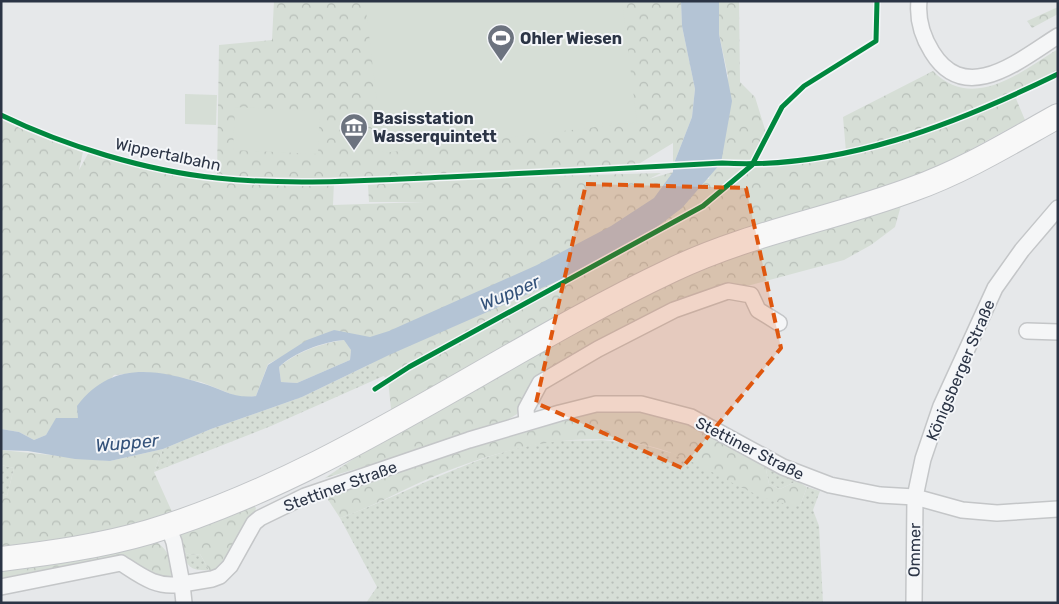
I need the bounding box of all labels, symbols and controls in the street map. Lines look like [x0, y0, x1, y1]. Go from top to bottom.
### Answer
sports icon: Ohler Wiesen [486, 23, 516, 62]
place label: Ohler Wiesen [520, 29, 622, 48]
place label: Basisstation Wasserquintett [373, 109, 497, 146]
museum icon: Basisstation Wasserquintett [339, 112, 369, 151]
street label: Wippertalbahn [113, 134, 222, 175]
water label: Wupper [477, 270, 544, 315]
street label: Königsberger Straße [922, 297, 999, 444]
street label: Stettiner Straße [692, 413, 807, 484]
water label: Wupper [95, 429, 161, 457]
street label: Stettiner Straße [281, 457, 399, 516]
street label: Ommer [905, 523, 924, 577]

